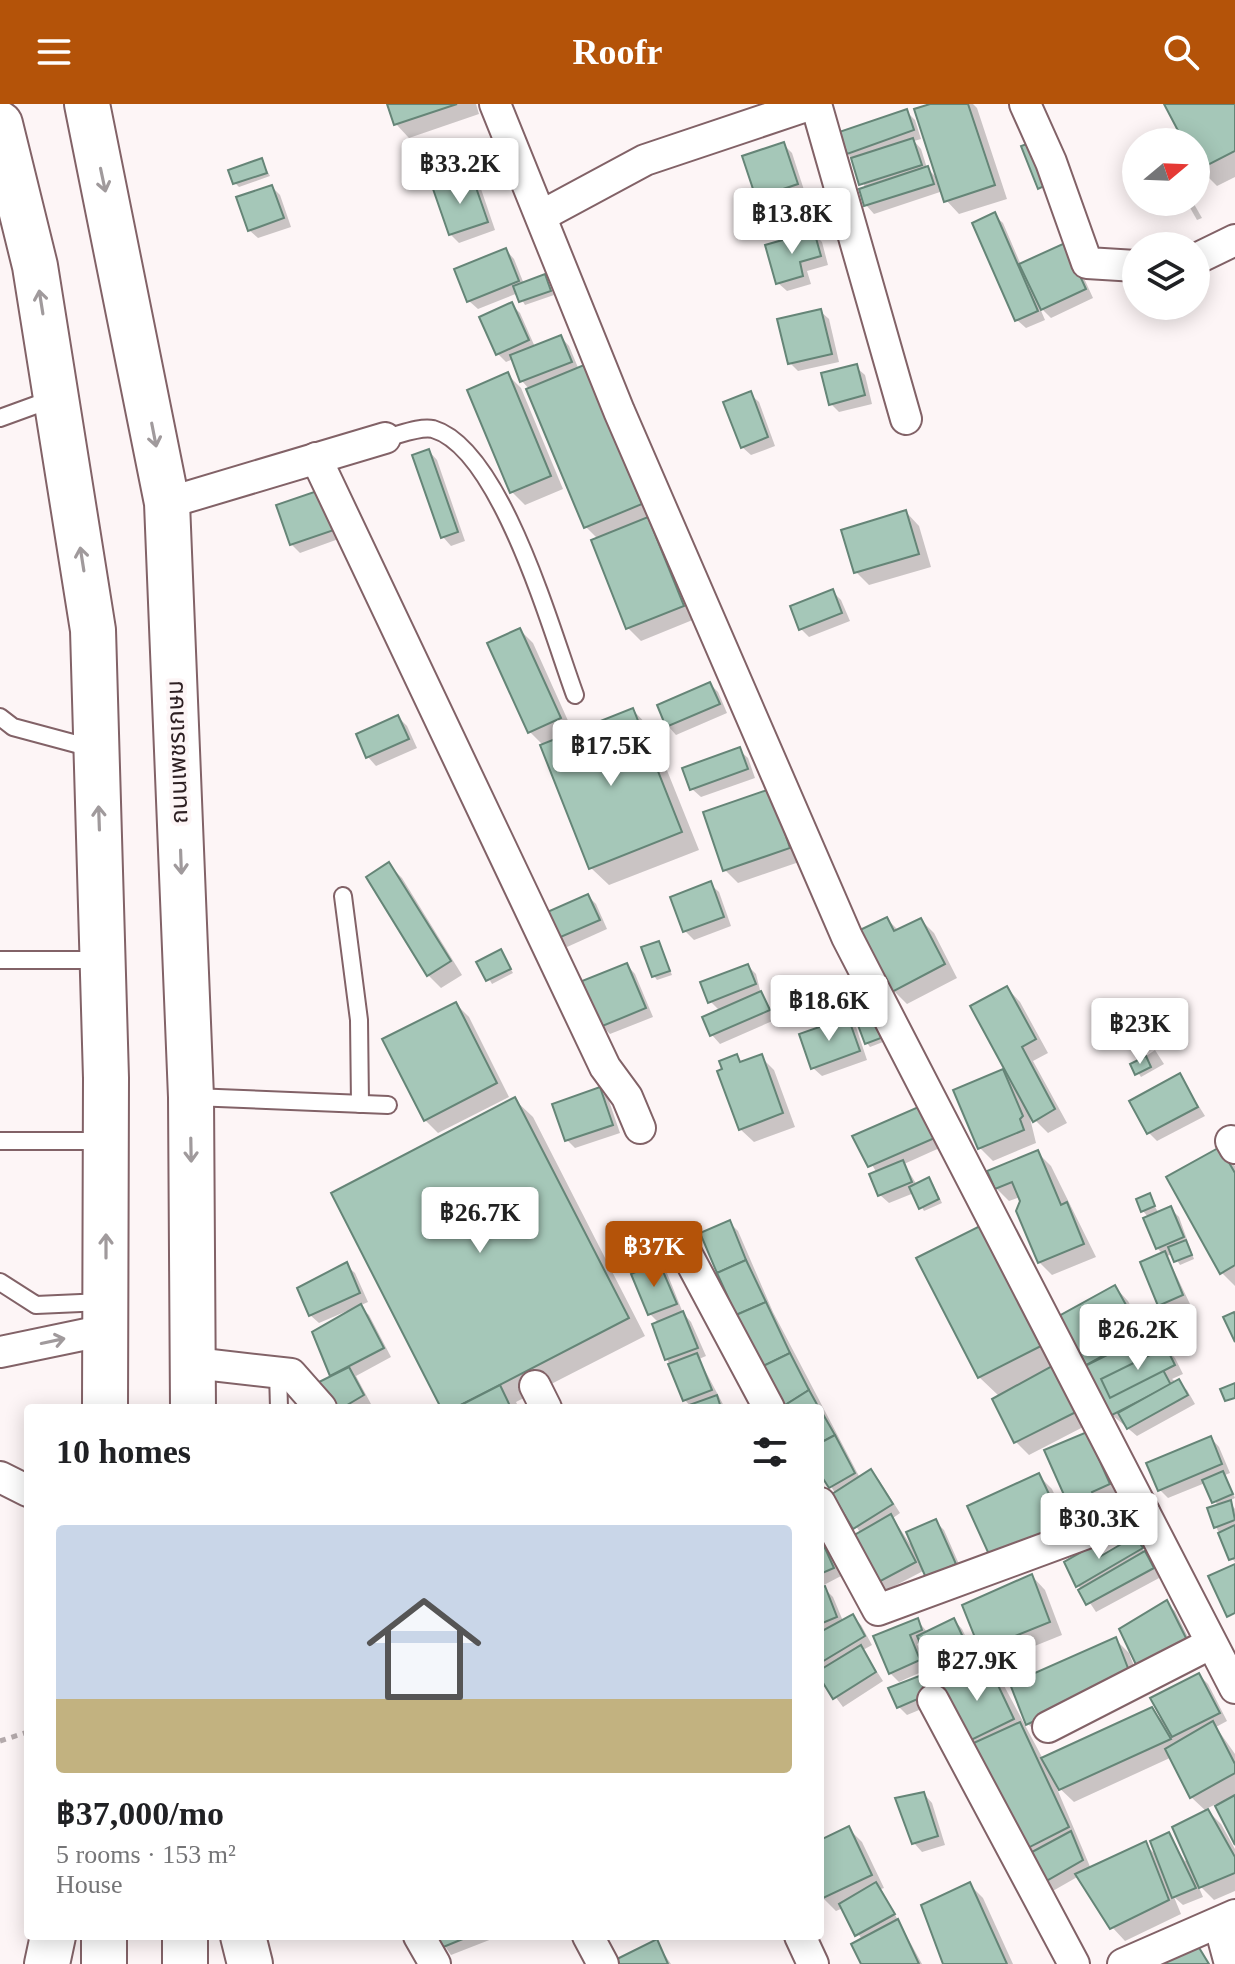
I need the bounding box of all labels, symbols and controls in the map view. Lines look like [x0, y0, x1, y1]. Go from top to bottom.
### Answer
icon: menu [32, 30, 76, 74]
icon: search [1159, 30, 1203, 74]
text: Roofr [573, 32, 662, 72]
north arrow [1122, 128, 1210, 216]
map controls [1122, 128, 1210, 320]
pin: ฿33.2K [395, 138, 525, 206]
text: ฿33.2K [420, 149, 500, 178]
one-way arrow [96, 167, 111, 193]
pin: ฿13.8K [727, 188, 857, 256]
text: ฿13.8K [752, 199, 832, 228]
button: layers [1122, 232, 1210, 320]
one-way arrow [33, 290, 48, 315]
one-way arrow [147, 422, 162, 448]
one-way arrow [73, 547, 88, 572]
street label: ถนนเพชรเกษม [162, 680, 192, 824]
pin: ฿17.5K [546, 720, 676, 788]
text: ฿17.5K [571, 731, 651, 760]
one-way arrow [91, 805, 106, 832]
one-way arrow [174, 848, 189, 875]
pin: ฿18.6K [764, 975, 894, 1043]
text: ฿18.6K [789, 986, 869, 1015]
pin: ฿23K [1093, 998, 1187, 1066]
text: ฿23K [1109, 1009, 1171, 1038]
one-way arrow [184, 1136, 199, 1163]
pin: ฿26.7K [415, 1187, 545, 1255]
text: ฿26.7K [440, 1198, 520, 1227]
pin: ฿37K [607, 1221, 701, 1289]
text: ฿37K [623, 1232, 685, 1261]
one-way arrow [98, 1233, 114, 1260]
pin: ฿26.2K [1073, 1304, 1203, 1372]
text: ฿26.2K [1098, 1315, 1178, 1344]
one-way arrow [39, 1333, 65, 1348]
icon: filters [748, 1430, 792, 1474]
text: 10 homes [56, 1433, 191, 1470]
pin: ฿30.3K [1034, 1493, 1164, 1561]
text: ฿30.3K [1059, 1504, 1139, 1533]
icon: home [352, 1577, 496, 1721]
pin: ฿27.9K [912, 1635, 1042, 1703]
text: ฿27.9K [937, 1646, 1017, 1675]
text: ฿37,000/mo [56, 1795, 224, 1832]
text: 5 rooms · 153 m² [56, 1840, 236, 1869]
text: House [56, 1870, 122, 1899]

